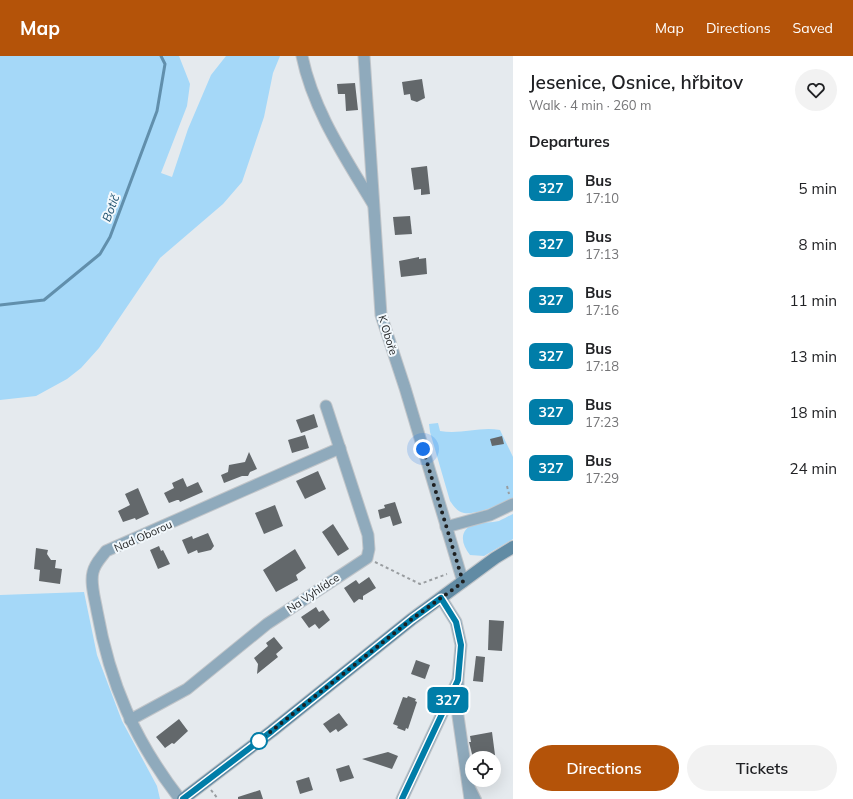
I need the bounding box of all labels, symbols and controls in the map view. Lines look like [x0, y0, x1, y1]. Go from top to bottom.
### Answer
text: Map [20, 16, 60, 40]
text: Map [655, 19, 684, 37]
text: Directions [706, 19, 771, 37]
text: Saved [793, 19, 833, 37]
button: heart [795, 69, 837, 111]
text: Jesenice, Osnice, hřbitov [529, 70, 743, 94]
text: Walk · 4 min · 260 m [529, 97, 651, 113]
text: Departures [529, 132, 610, 151]
text: Bus [585, 171, 612, 190]
text: 327 [538, 179, 564, 197]
text: 5 min [799, 179, 837, 198]
text: 17:10 [585, 190, 619, 206]
water label: Botič [99, 191, 123, 224]
text: Bus [585, 227, 612, 246]
text: 327 [538, 235, 564, 253]
text: 8 min [799, 235, 837, 254]
text: 17:13 [585, 246, 619, 262]
text: Bus [585, 283, 612, 302]
text: 327 [538, 291, 564, 309]
text: 11 min [790, 291, 837, 310]
text: 17:16 [585, 302, 619, 318]
street label: K Oboře [375, 313, 401, 357]
text: Bus [585, 339, 612, 358]
text: 327 [538, 347, 564, 365]
text: 13 min [790, 347, 837, 366]
text: 17:18 [585, 358, 619, 374]
text: Bus [585, 395, 612, 414]
text: 327 [538, 403, 564, 421]
text: 18 min [790, 403, 837, 422]
text: 17:23 [585, 414, 619, 430]
your location [413, 439, 433, 459]
text: Bus [585, 451, 612, 470]
text: 327 [538, 459, 564, 477]
text: 24 min [790, 459, 837, 478]
text: 17:29 [585, 470, 619, 486]
street label: Nad Oborou [112, 517, 174, 555]
street label: Na Vyhlídce [284, 570, 342, 616]
line badge: 327 [425, 687, 471, 713]
text: 327 [435, 691, 461, 709]
unlabelled marker [250, 732, 268, 750]
button: Directions [529, 745, 679, 791]
button: Tickets [687, 745, 837, 791]
map controls [465, 751, 501, 787]
button: locate [465, 751, 501, 787]

